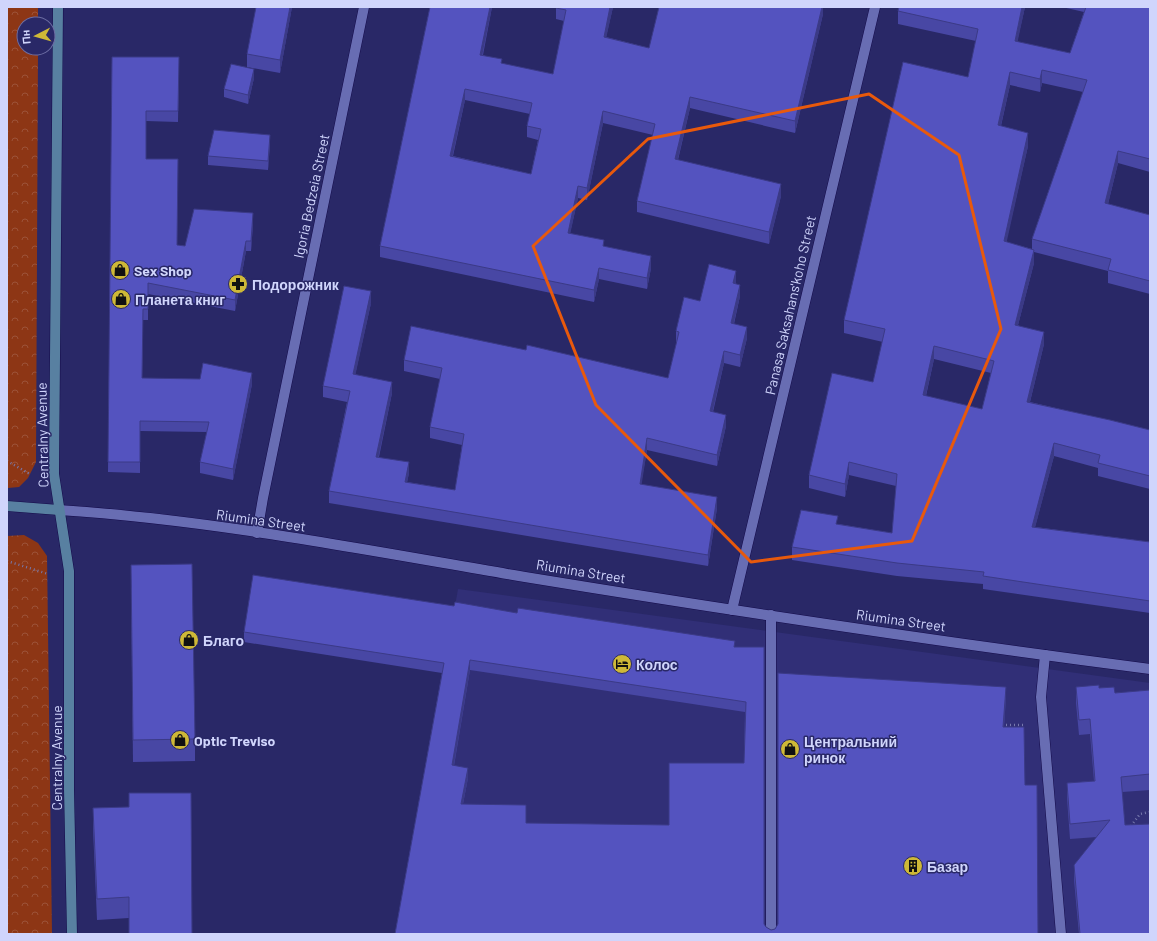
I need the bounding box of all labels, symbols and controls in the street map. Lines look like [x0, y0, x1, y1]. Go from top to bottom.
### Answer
north arrow [16, 16, 56, 56]
text: Пн [18, 29, 33, 45]
street label: Igoria Bedzeia Street [290, 132, 332, 260]
street label: Panasa Saksahans'koho Street [761, 214, 819, 396]
shop icon: Sex Shop [109, 259, 131, 281]
place label: Sex Shop [134, 262, 192, 279]
pharmacy icon: Подорожник [227, 273, 249, 295]
place label: Подорожник [252, 276, 340, 293]
shop icon: Планета книг [110, 288, 132, 310]
place label: Планета книг [135, 291, 225, 308]
street label: Centralny Avenue [33, 382, 51, 488]
street label: Riumina Street [215, 505, 307, 535]
street label: Riumina Street [535, 556, 627, 586]
street label: Riumina Street [855, 605, 947, 635]
shop icon: Благо [178, 629, 200, 651]
place label: Благо [203, 632, 244, 649]
hotel icon: Колос [611, 653, 633, 675]
place label: Колос [636, 656, 678, 673]
street label: Centralny Avenue [48, 705, 65, 811]
shop icon: Optic Treviso [169, 729, 191, 751]
place label: Optic Treviso [194, 732, 276, 749]
place label: Центральний ринок [804, 733, 897, 766]
shop icon: Центральний ринок [779, 738, 801, 760]
building icon: Базар [902, 855, 924, 877]
place label: Базар [927, 858, 968, 875]

